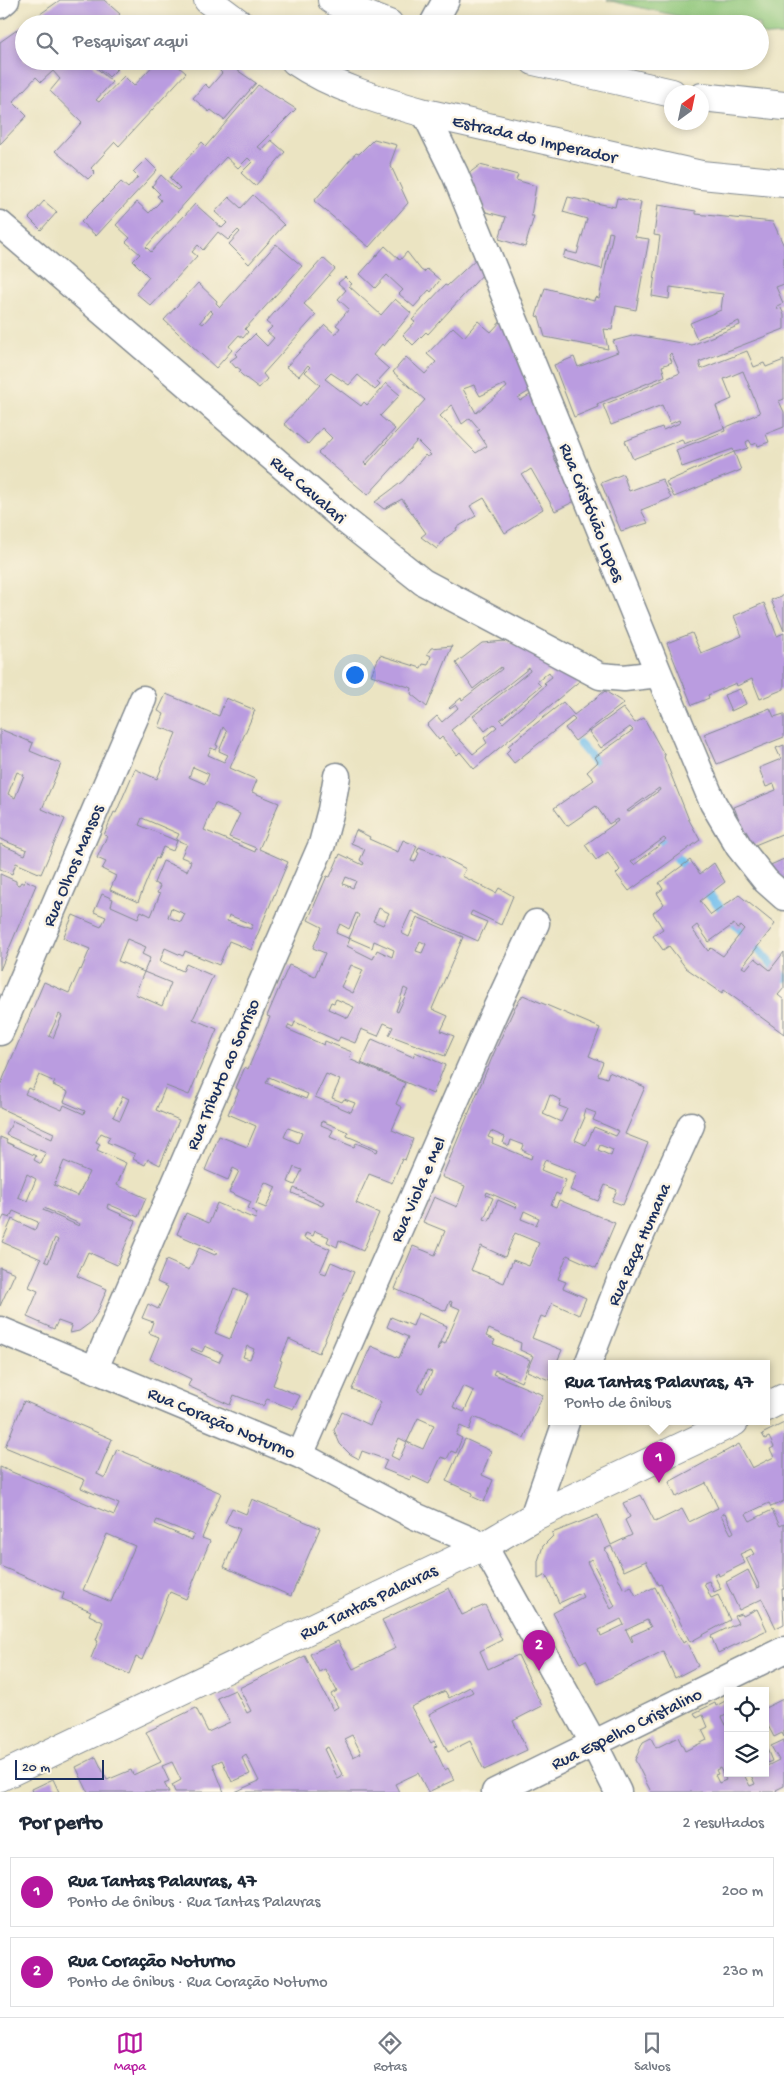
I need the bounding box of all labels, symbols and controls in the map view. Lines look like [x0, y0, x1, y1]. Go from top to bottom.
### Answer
search box [15, 15, 769, 70]
icon: search [33, 29, 61, 57]
text: Pesquisar aqui [73, 31, 188, 54]
north arrow [664, 85, 709, 130]
street label: Estrada do Imperador [450, 111, 620, 170]
street label: Rua Cristóvão Lopes [553, 441, 629, 587]
street label: Rua Cavalari [265, 452, 350, 530]
your location [342, 662, 368, 688]
street label: Rua Olhos Mansos [39, 801, 110, 930]
street label: Rua Tributo ao Sorriso [183, 996, 266, 1154]
street label: Rua Viola e Mel [387, 1134, 452, 1246]
street label: Rua Raça Humana [604, 1180, 677, 1310]
popup [548, 1360, 770, 1425]
text: Rua Tantas Palavras, 47 [565, 1372, 753, 1395]
street label: Rua Coração Noturno [144, 1384, 298, 1465]
text: Ponto de ônibus [565, 1395, 671, 1414]
pin: 1 [643, 1442, 675, 1483]
street label: Rua Tantas Palavras [297, 1560, 443, 1646]
pin: 2 [523, 1630, 555, 1671]
street label: Rua Espelho Cristalino [548, 1685, 706, 1776]
map controls [724, 1687, 769, 1777]
button: locate [724, 1687, 769, 1732]
button: layers [724, 1732, 769, 1777]
scale bar [15, 1757, 104, 1780]
text: 20 m [22, 1760, 50, 1777]
text: Por perto [20, 1812, 103, 1837]
text: 2 resultados [683, 1815, 764, 1834]
text: Rua Tantas Palavras, 47 [68, 1871, 256, 1894]
text: 1 [34, 1883, 40, 1902]
text: 200 m [722, 1883, 763, 1902]
text: Ponto de ônibus · Rua Tantas Palavras [68, 1894, 321, 1913]
text: Rua Coração Noturno [68, 1951, 235, 1974]
text: 2 [33, 1963, 41, 1982]
text: 230 m [723, 1963, 763, 1982]
text: Ponto de ônibus · Rua Coração Noturno [68, 1974, 327, 1993]
tab: Mapa [114, 2029, 146, 2076]
tab: Rotas [373, 2029, 407, 2076]
tab: Salvos [634, 2029, 670, 2076]

